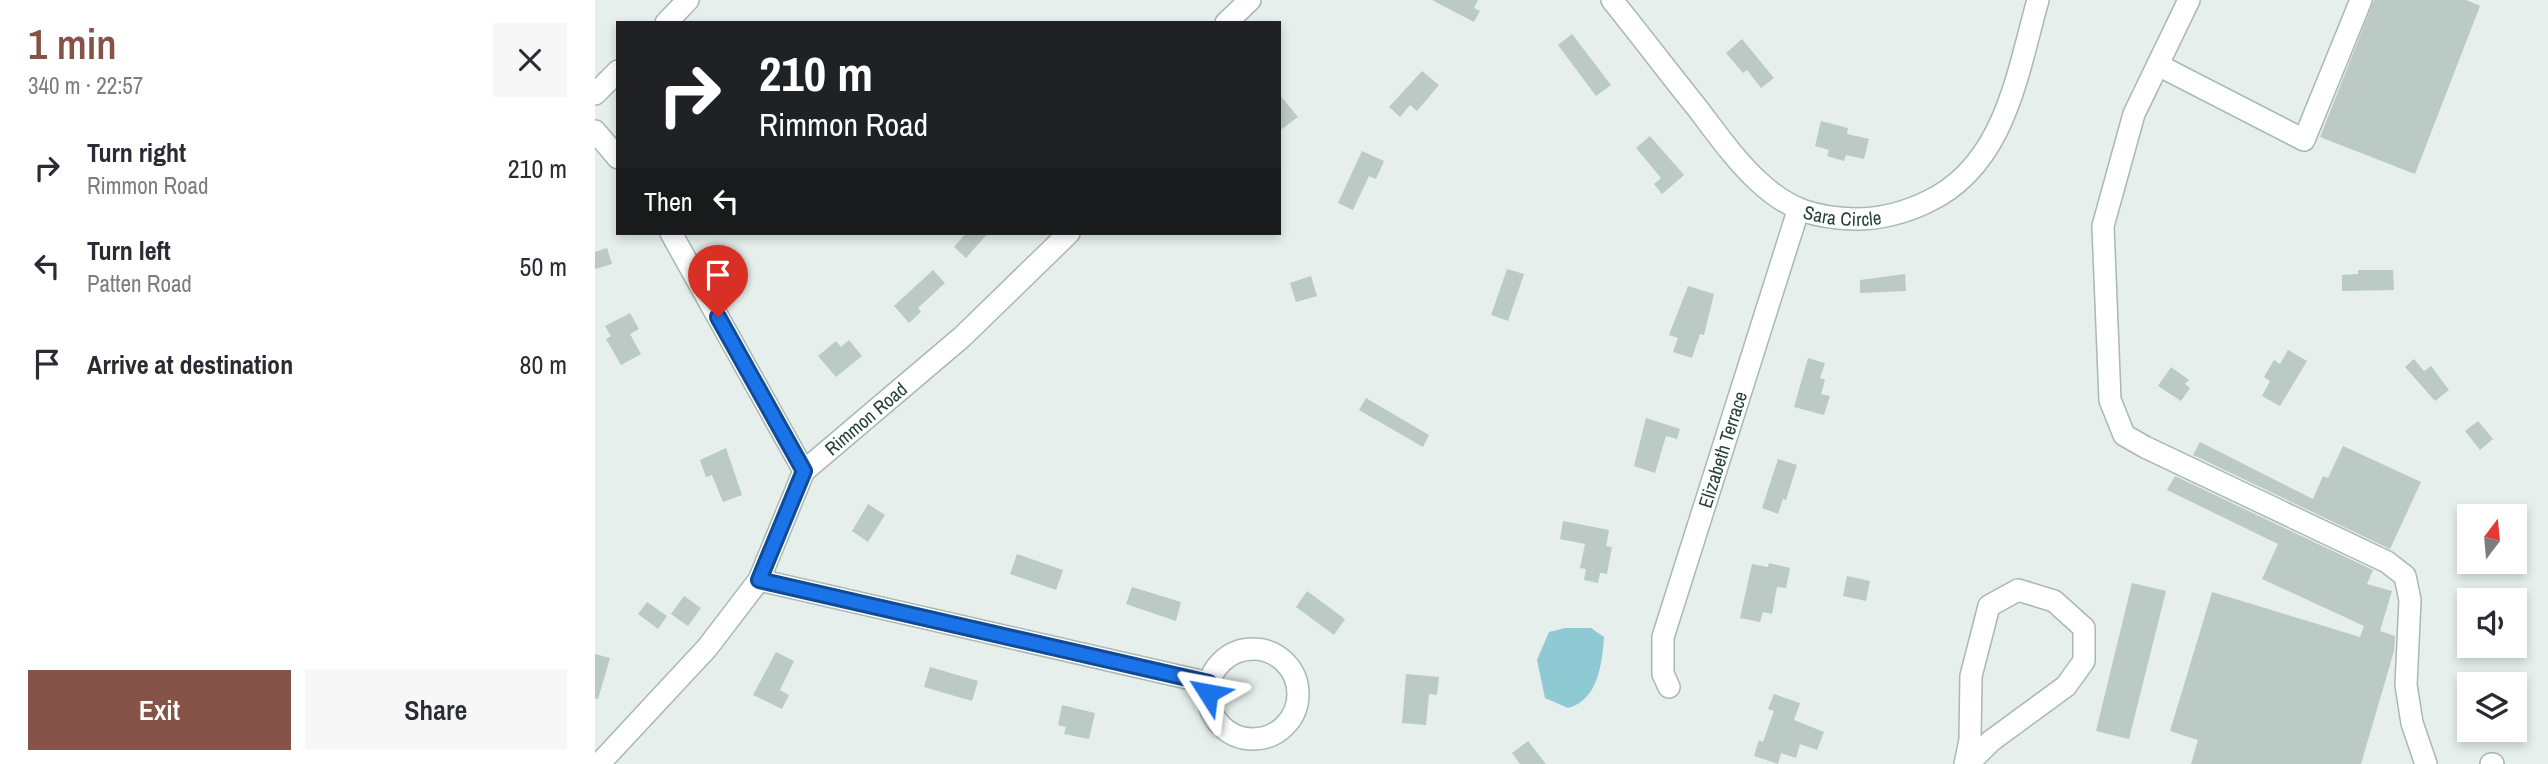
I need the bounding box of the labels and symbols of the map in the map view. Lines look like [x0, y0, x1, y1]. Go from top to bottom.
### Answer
street label: Sara Circle [1800, 199, 1883, 232]
pin [688, 245, 748, 317]
street label: Rimmon Road [819, 376, 912, 461]
street label: Elizabeth Terrace [1692, 388, 1753, 511]
north arrow [2457, 504, 2527, 574]
position arrow [1171, 656, 1245, 730]

